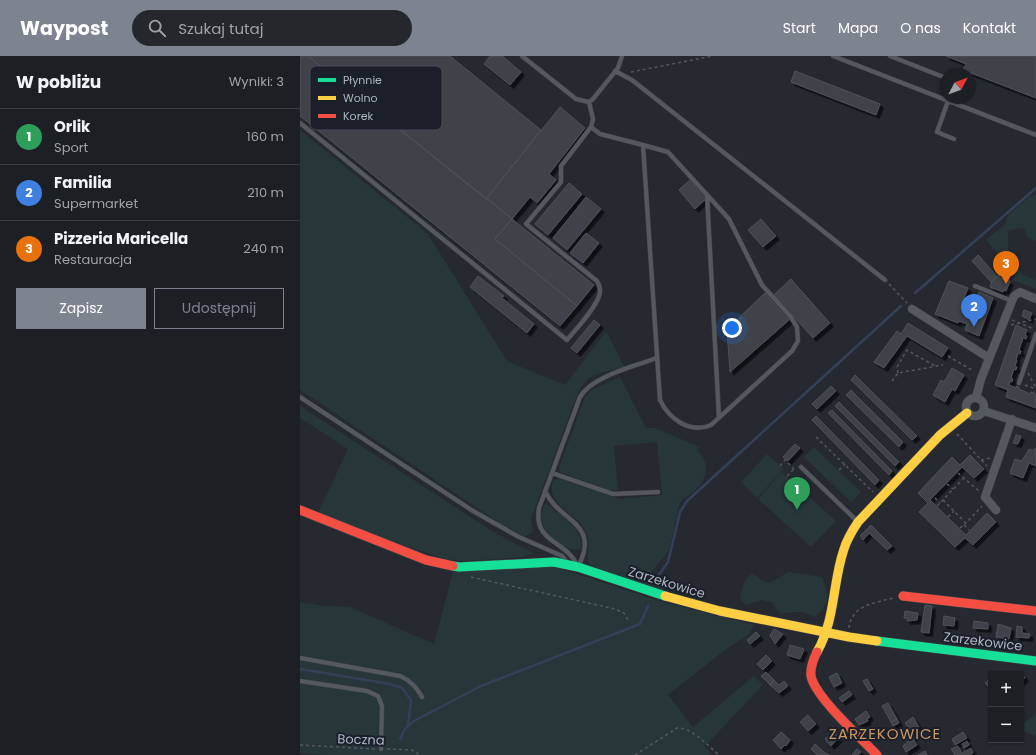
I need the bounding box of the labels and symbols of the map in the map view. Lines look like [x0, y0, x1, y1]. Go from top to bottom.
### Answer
legend [310, 66, 442, 130]
north arrow [940, 68, 976, 104]
text: Płynnie [343, 72, 382, 88]
text: Wolno [343, 90, 378, 106]
text: Korek [343, 108, 374, 124]
pin: 3 [993, 251, 1019, 284]
pin: 2 [961, 294, 987, 327]
your location [722, 318, 742, 338]
pin: 1 [784, 477, 810, 510]
street label: Zarzekowice [626, 562, 708, 603]
street label: Zarzekowice [942, 627, 1024, 656]
district label: ZARZEKOWICE [829, 723, 941, 744]
street label: Boczna [337, 729, 385, 750]

